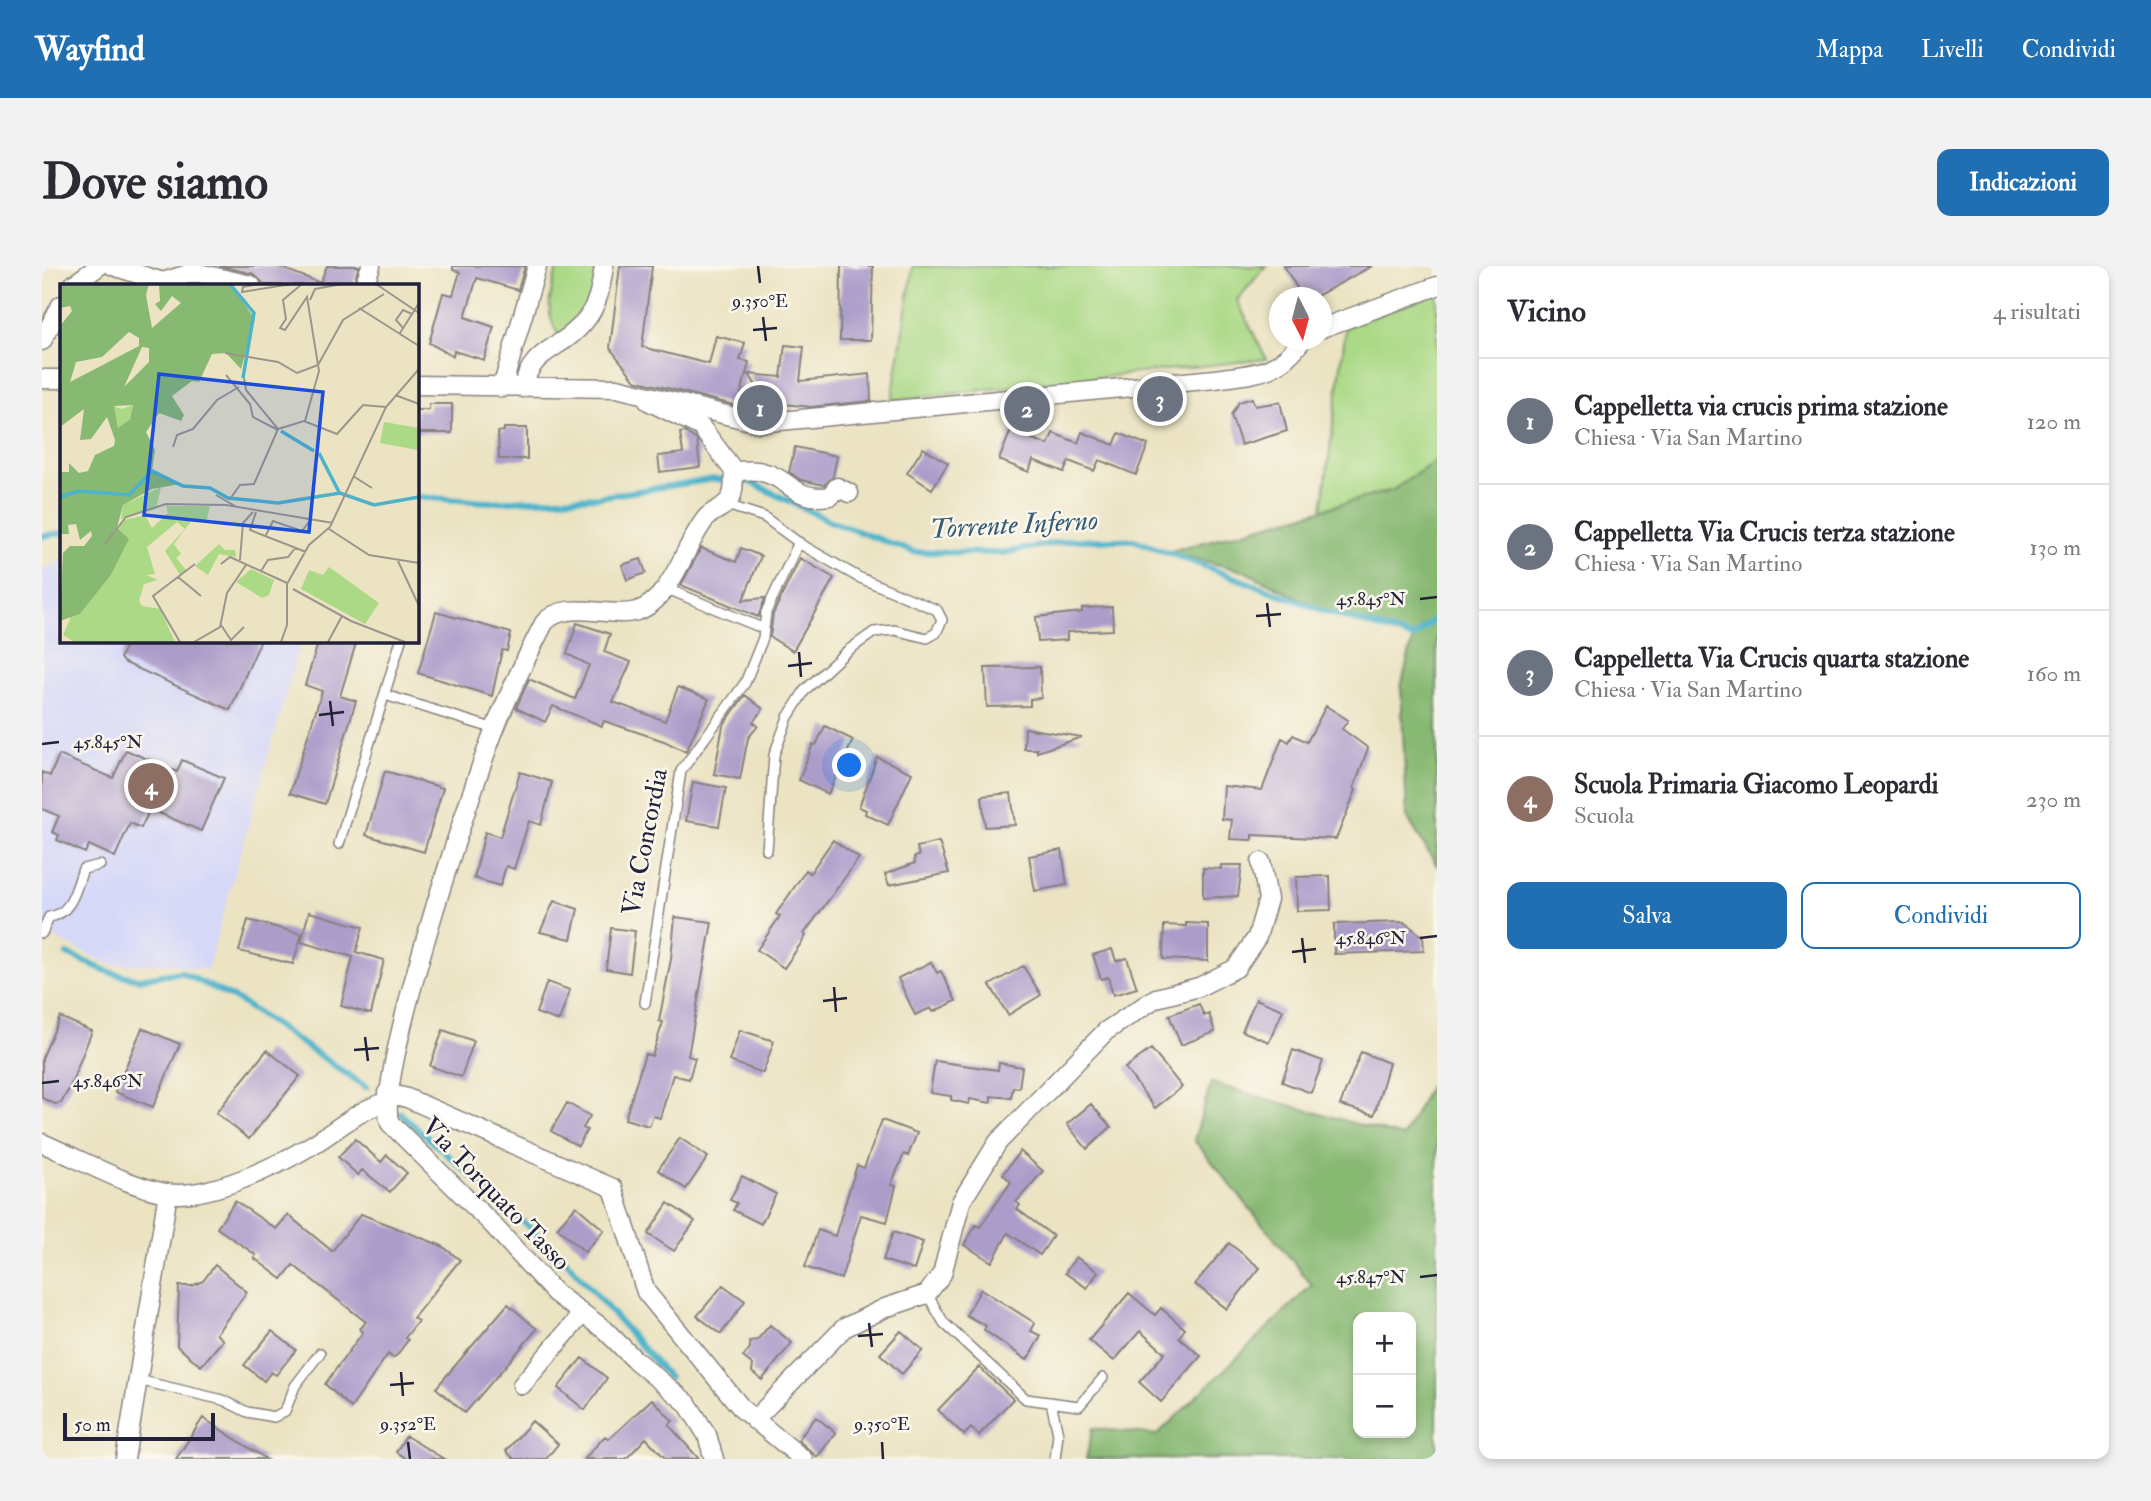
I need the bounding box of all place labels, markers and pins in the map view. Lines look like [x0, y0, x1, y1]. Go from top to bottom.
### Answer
pin: 3 [1137, 373, 1183, 425]
pin: 1 [737, 382, 783, 434]
pin: 2 [1004, 383, 1050, 435]
pin: 4 [128, 760, 174, 812]

